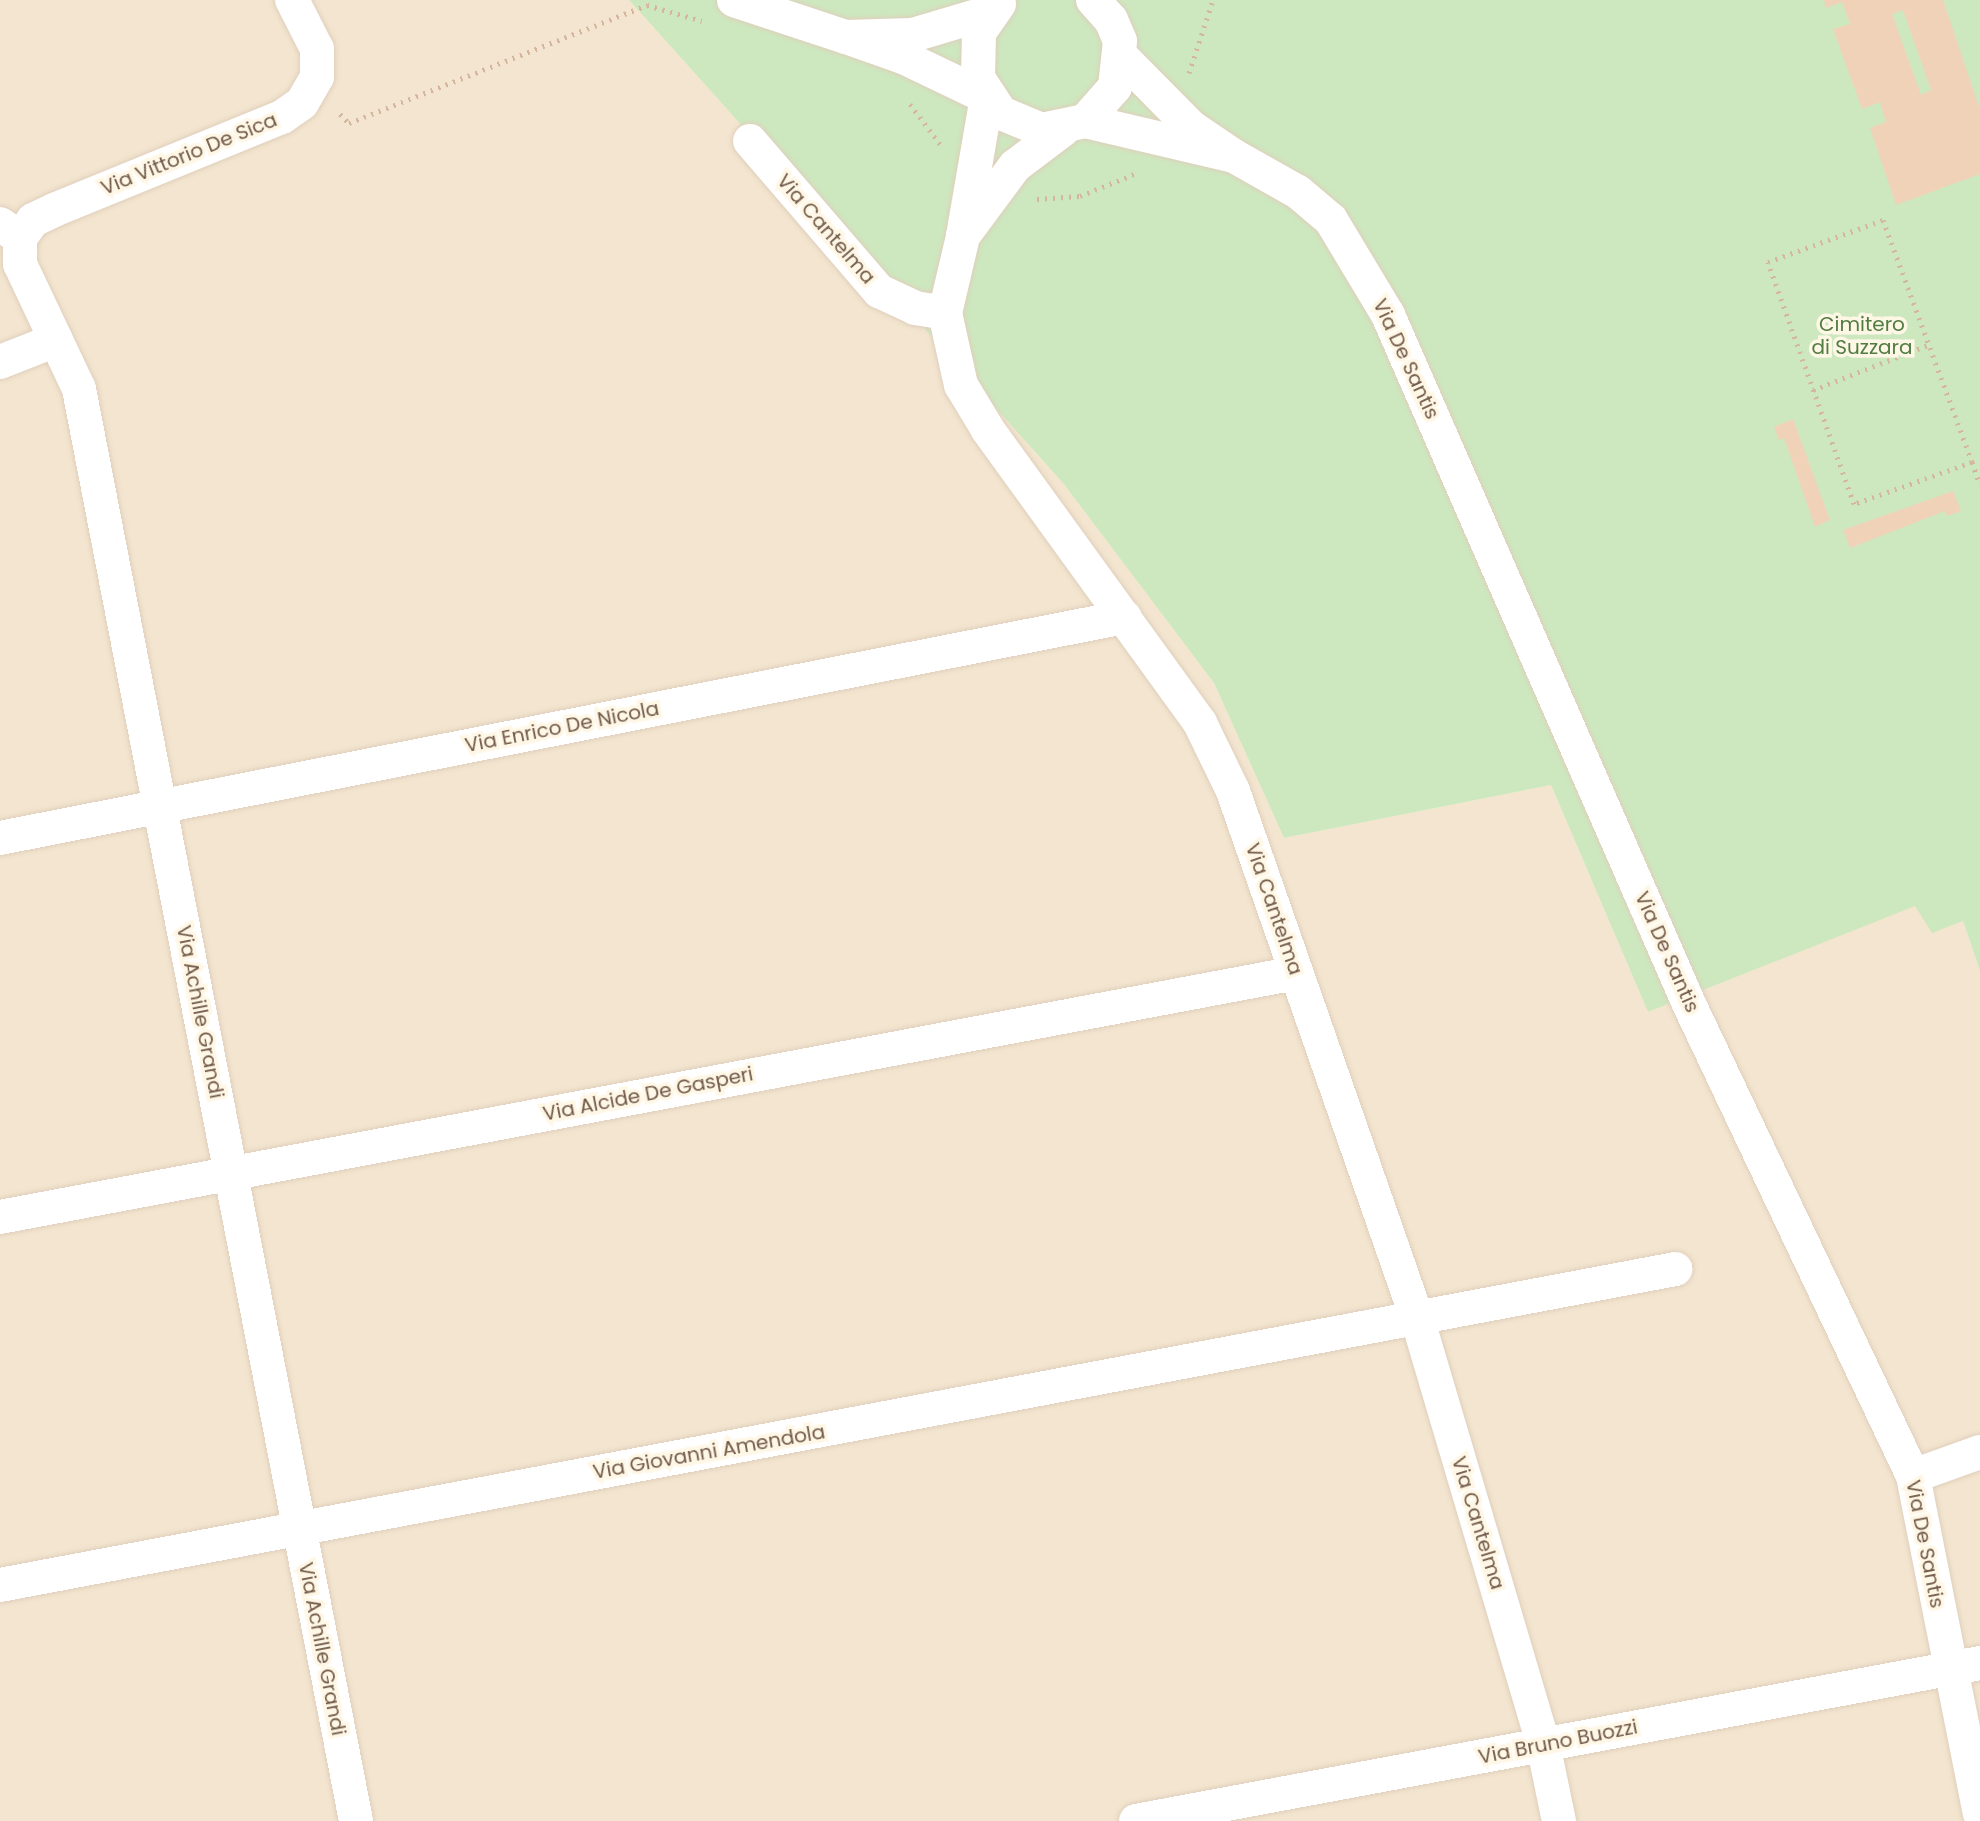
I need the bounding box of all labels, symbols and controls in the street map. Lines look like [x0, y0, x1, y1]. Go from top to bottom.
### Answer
street label: Via Vittorio De Sica [97, 108, 281, 200]
street label: Via Cantelma [772, 169, 880, 289]
street label: Via De Santis [1368, 295, 1444, 423]
park label: Cimitero di Suzzara [1811, 312, 1913, 359]
street label: Via Enrico De Nicola [463, 696, 661, 758]
street label: Via Cantelma [1240, 840, 1308, 978]
street label: Via De Santis [1630, 888, 1704, 1016]
street label: Via Achille Grandi [171, 923, 229, 1101]
street label: Via Alcide De Gasperi [541, 1062, 755, 1126]
street label: Via Giovanni Amendola [591, 1420, 827, 1484]
street label: Via Cantelma [1446, 1454, 1510, 1592]
street label: Via De Santis [1901, 1478, 1949, 1610]
street label: Via Achille Grandi [293, 1560, 351, 1738]
street label: Via Bruno Buozzi [1476, 1715, 1640, 1769]

